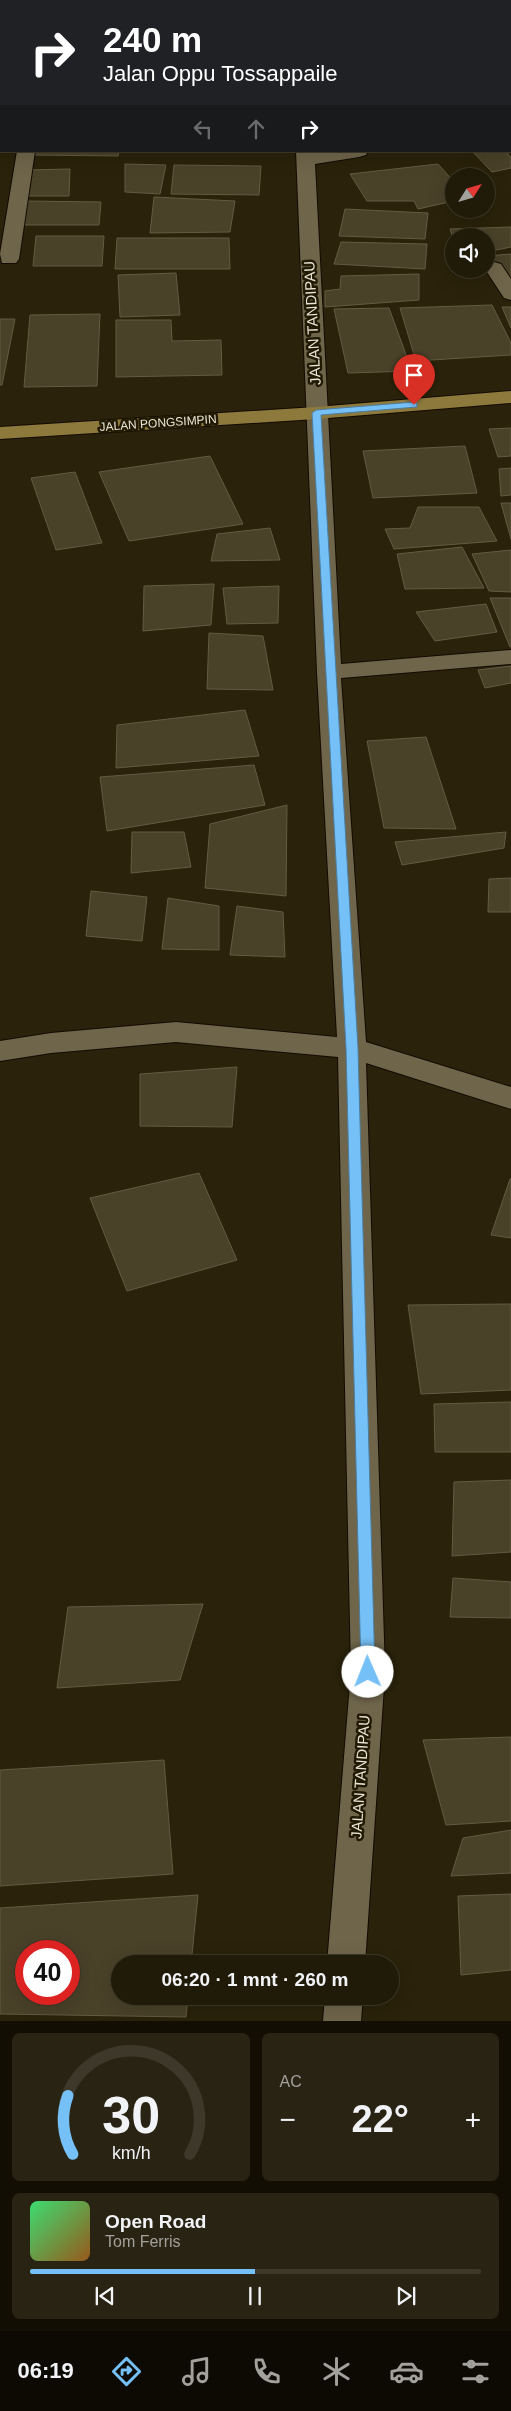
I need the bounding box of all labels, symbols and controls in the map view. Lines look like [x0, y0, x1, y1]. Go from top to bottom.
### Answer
icon: right [20, 20, 85, 85]
text: 240 m [103, 20, 202, 59]
text: Jalan Oppu Tossappaile [103, 61, 337, 86]
icon: left [189, 115, 217, 143]
icon: ahead [242, 115, 270, 143]
icon: right [295, 115, 323, 143]
north arrow [445, 168, 495, 218]
map controls [445, 168, 495, 278]
button: sound [445, 228, 495, 278]
street label: JALAN TANDIPAU [300, 261, 324, 385]
pin [393, 354, 435, 405]
icon: arrive [400, 361, 428, 389]
street label: JALAN PONGSIMPIN [99, 412, 217, 434]
position arrow [341, 1645, 393, 1697]
street label: JALAN TANDIPAU [347, 1714, 373, 1840]
speed limit sign: 40 [15, 1940, 80, 2005]
text: 06:20 · 1 mnt · 260 m [162, 1969, 348, 1990]
text: AC [280, 2073, 302, 2090]
text: 30 [102, 2086, 160, 2144]
text: 22° [352, 2098, 409, 2140]
text: − [280, 2104, 296, 2135]
text: + [465, 2104, 481, 2135]
text: km/h [111, 2143, 150, 2163]
text: Open Road [105, 2211, 206, 2232]
text: Tom Ferris [105, 2233, 181, 2250]
icon: previous [91, 2282, 119, 2310]
icon: pause [241, 2282, 269, 2310]
icon: next [392, 2282, 420, 2310]
icon: directions [109, 2354, 144, 2389]
icon: music [179, 2354, 214, 2389]
icon: phone [249, 2354, 284, 2389]
icon: climate [319, 2354, 354, 2389]
icon: car [389, 2354, 424, 2389]
icon: filters [458, 2354, 493, 2389]
text: 06:19 [17, 2358, 74, 2383]

